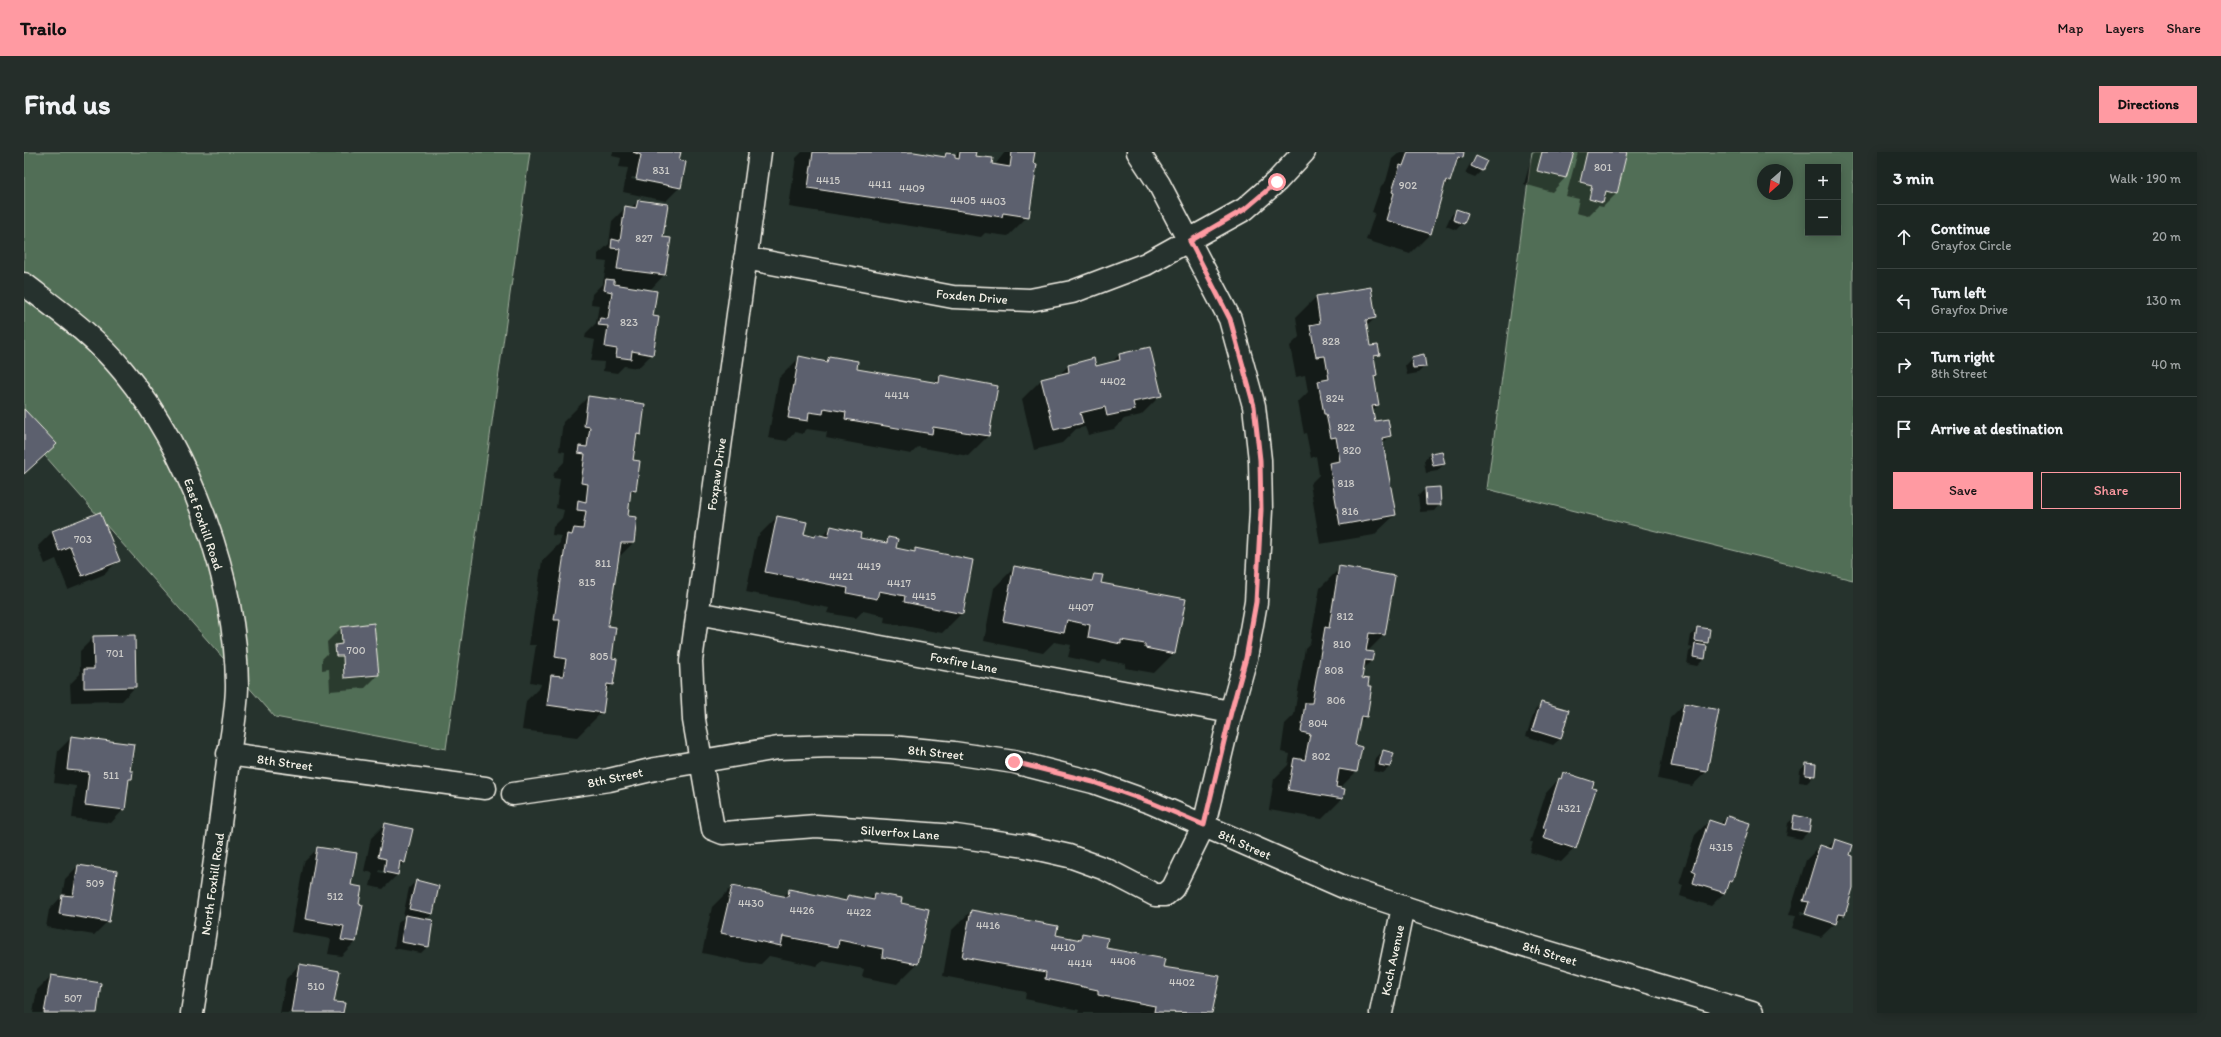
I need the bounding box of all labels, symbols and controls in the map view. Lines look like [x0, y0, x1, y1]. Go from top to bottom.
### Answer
text: Trailo [20, 17, 67, 40]
text: Map [2058, 20, 2083, 37]
text: Layers [2105, 20, 2144, 37]
text: Share [2166, 20, 2201, 37]
button: Directions [2099, 86, 2197, 123]
text: Find us [24, 87, 111, 121]
house number: 801 [1594, 161, 1612, 174]
house number: 831 [652, 164, 670, 177]
north arrow [1757, 164, 1793, 200]
map controls [1805, 164, 1841, 236]
button: + [1805, 164, 1841, 200]
text: 3 min [1893, 168, 1934, 188]
text: Walk · 190 m [2110, 171, 2181, 186]
route start [1268, 173, 1286, 191]
house number: 4415 [816, 174, 840, 187]
house number: 4411 [868, 178, 892, 191]
house number: 902 [1399, 179, 1417, 192]
house number: 4409 [899, 182, 925, 195]
house number: 4405 [950, 194, 976, 207]
house number: 4403 [980, 195, 1006, 208]
button: − [1805, 200, 1841, 236]
text: Continue [1931, 220, 1990, 238]
icon: ahead [1893, 226, 1915, 248]
text: 20 m [2152, 229, 2181, 244]
house number: 827 [635, 232, 653, 245]
text: Grayfox Circle [1931, 238, 2011, 253]
text: Turn left [1931, 284, 1986, 302]
street label: Foxden Drive [935, 286, 1009, 307]
icon: left [1893, 290, 1915, 312]
text: 130 m [2146, 293, 2181, 308]
text: Grayfox Drive [1931, 302, 2008, 317]
house number: 823 [620, 316, 638, 329]
house number: 828 [1322, 335, 1340, 348]
text: Turn right [1931, 348, 1995, 366]
icon: right [1893, 354, 1915, 376]
text: 40 m [2151, 357, 2181, 372]
text: 8th Street [1931, 366, 1987, 381]
house number: 4402 [1100, 375, 1126, 388]
house number: 4414 [885, 389, 910, 402]
house number: 824 [1326, 392, 1345, 405]
icon: arrive [1893, 418, 1915, 440]
text: Arrive at destination [1931, 420, 2063, 438]
house number: 822 [1337, 421, 1355, 434]
street label: Foxpaw Drive [704, 437, 729, 511]
house number: 820 [1343, 444, 1362, 457]
button: Save [1893, 472, 2033, 509]
button: Share [2041, 472, 2181, 509]
street label: East Foxhill Road [181, 476, 226, 572]
house number: 818 [1337, 477, 1355, 490]
house number: 816 [1342, 505, 1359, 518]
house number: 703 [74, 533, 92, 546]
house number: 811 [595, 557, 611, 570]
house number: 4419 [857, 560, 881, 573]
house number: 4421 [829, 570, 853, 583]
house number: 815 [579, 576, 596, 589]
house number: 4417 [887, 577, 911, 590]
house number: 4415 [912, 590, 936, 603]
house number: 4407 [1068, 601, 1094, 614]
house number: 812 [1337, 610, 1354, 623]
house number: 810 [1333, 638, 1351, 651]
house number: 700 [346, 644, 366, 657]
house number: 701 [106, 647, 124, 660]
street label: Foxfire Lane [929, 649, 999, 676]
house number: 805 [590, 650, 609, 663]
house number: 808 [1325, 664, 1343, 677]
house number: 806 [1327, 694, 1345, 707]
house number: 804 [1308, 717, 1328, 730]
street label: 8th Street [907, 742, 965, 763]
house number: 802 [1312, 750, 1331, 763]
street label: 8th Street [256, 751, 314, 774]
route end [1005, 753, 1023, 771]
street label: 8th Street [586, 764, 644, 791]
house number: 511 [103, 769, 119, 782]
house number: 4321 [1557, 802, 1581, 815]
street label: Silverfox Lane [860, 822, 940, 843]
street label: 8th Street [1216, 826, 1274, 863]
street label: North Foxhill Road [198, 832, 227, 936]
house number: 4315 [1709, 841, 1733, 854]
house number: 509 [86, 877, 104, 890]
house number: 512 [327, 890, 344, 903]
house number: 4430 [738, 897, 764, 910]
house number: 4426 [790, 904, 815, 917]
house number: 4422 [847, 906, 872, 919]
house number: 4416 [976, 919, 1000, 932]
street label: Koch Avenue [1378, 923, 1407, 997]
street label: 8th Street [1521, 938, 1579, 969]
house number: 4410 [1050, 941, 1076, 954]
house number: 4406 [1110, 955, 1136, 968]
house number: 4414 [1068, 957, 1093, 970]
house number: 4402 [1169, 976, 1195, 989]
house number: 510 [307, 980, 325, 993]
house number: 507 [64, 992, 83, 1005]

